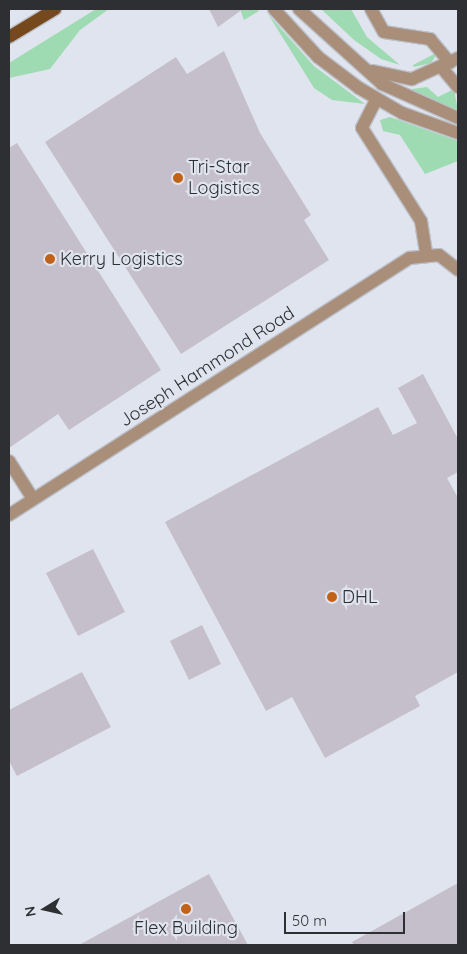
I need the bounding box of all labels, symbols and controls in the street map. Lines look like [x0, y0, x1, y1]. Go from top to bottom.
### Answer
place label: Tri-Star Logistics [188, 157, 260, 200]
marker: Tri-Star Logistics [172, 172, 184, 184]
place label: Kerry Logistics [60, 248, 183, 270]
marker: Kerry Logistics [44, 253, 56, 265]
street label: Joseph Hammond Road [115, 302, 299, 432]
place label: DHL [342, 586, 377, 608]
marker: DHL [326, 591, 338, 603]
north arrow [20, 884, 70, 934]
scale bar [287, 902, 408, 934]
marker: Flex Building [180, 903, 192, 915]
text: N [20, 905, 40, 918]
text: 50 m [292, 911, 327, 930]
place label: Flex Building [134, 917, 238, 939]

